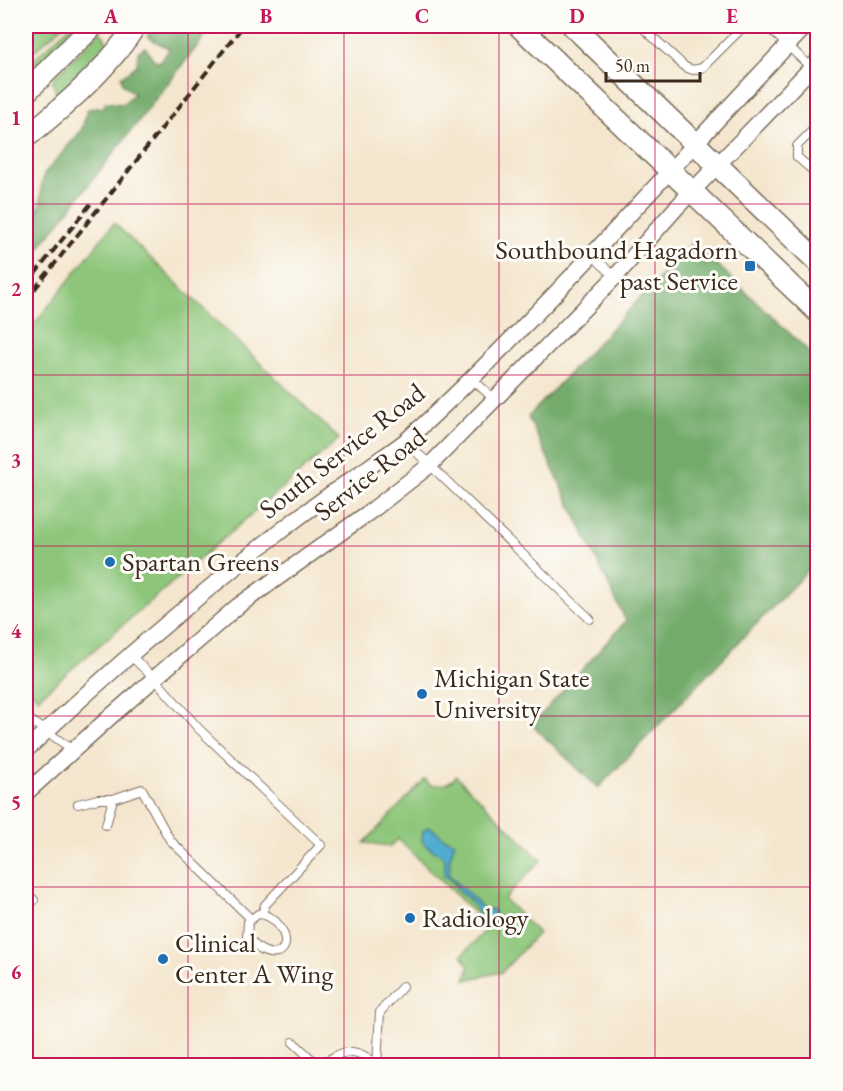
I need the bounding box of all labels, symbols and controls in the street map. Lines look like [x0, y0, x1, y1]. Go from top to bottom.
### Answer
text: A [103, 3, 119, 29]
text: B [260, 3, 272, 29]
text: C [415, 3, 429, 29]
text: D [569, 3, 585, 29]
text: E [726, 3, 738, 29]
scale bar [606, 45, 700, 83]
text: 50 m [615, 54, 650, 77]
text: 1 [11, 105, 21, 131]
place label: Southbound Hagadorn past Service [495, 232, 738, 298]
marker: Southbound Hagadorn past Service [743, 259, 757, 273]
text: 2 [11, 276, 22, 302]
street label: South Service Road [253, 376, 431, 526]
street label: Service Road [307, 420, 433, 528]
text: 3 [11, 447, 21, 473]
place label: Spartan Greens [122, 544, 279, 579]
marker: Spartan Greens [103, 555, 117, 569]
text: 4 [11, 618, 22, 644]
place label: Michigan State University [434, 660, 589, 726]
marker: Michigan State University [415, 687, 429, 701]
text: 5 [11, 789, 21, 815]
place label: Radiology [422, 900, 529, 935]
marker: Radiology [403, 911, 417, 925]
place label: Clinical Center A Wing [175, 925, 334, 991]
marker: Clinical Center A Wing [156, 952, 170, 966]
text: 6 [11, 959, 22, 985]

